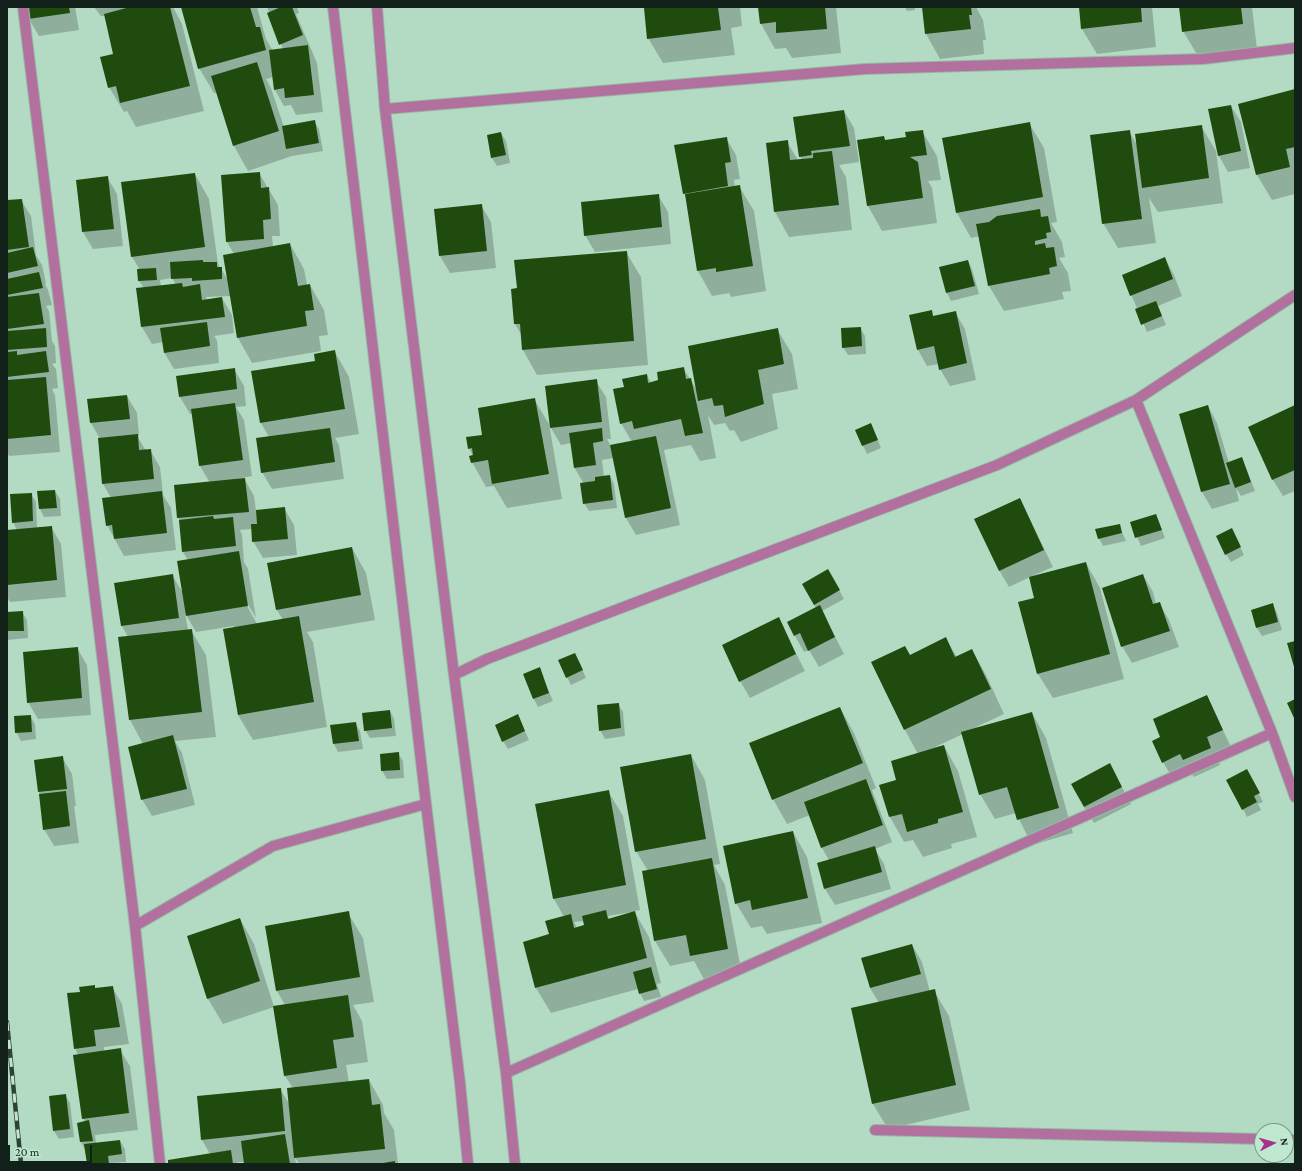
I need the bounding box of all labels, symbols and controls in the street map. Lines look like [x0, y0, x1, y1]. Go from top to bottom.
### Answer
north arrow [1254, 1123, 1294, 1163]
scale bar [10, 1137, 94, 1163]
text: N [1279, 1137, 1291, 1146]
text: 20 m [15, 1145, 39, 1159]

